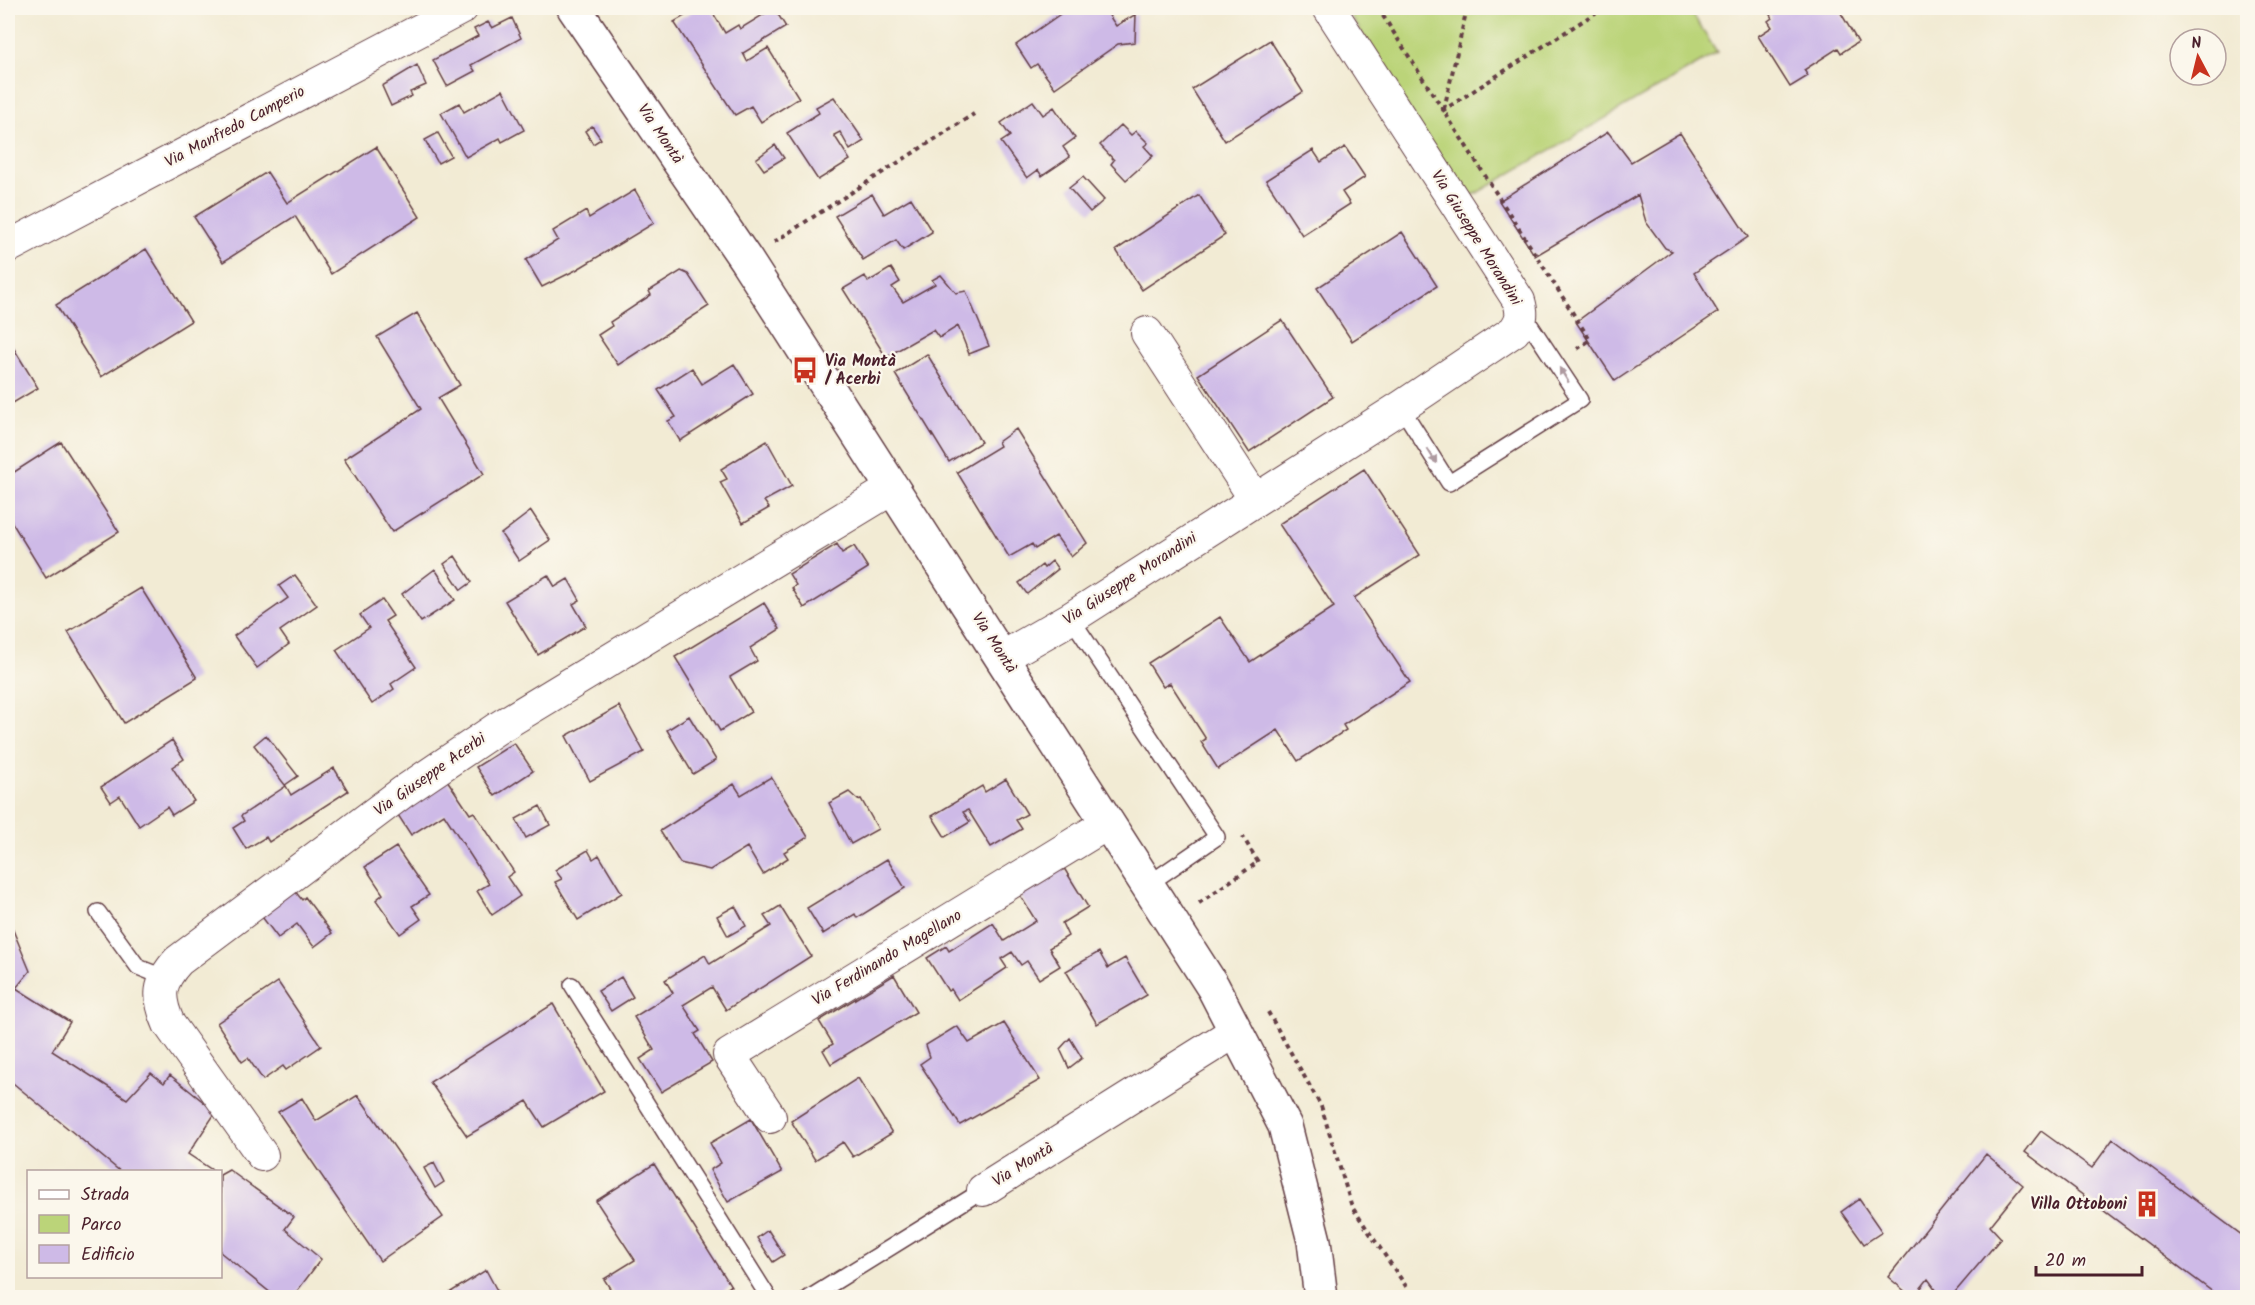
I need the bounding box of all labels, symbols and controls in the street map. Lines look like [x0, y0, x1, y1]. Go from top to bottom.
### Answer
north arrow [2168, 27, 2228, 87]
text: N [2190, 31, 2203, 57]
street label: Via Manfredo Camperio [160, 79, 310, 175]
street label: Via Montà [631, 99, 689, 169]
street label: Via Giuseppe Morandini [1424, 165, 1529, 312]
place label: Via Montà / Acerbi [824, 349, 896, 392]
bus stop icon: Via Montà / Acerbi [790, 355, 820, 385]
one-way arrow [1558, 367, 1569, 383]
one-way arrow [1427, 448, 1438, 464]
street label: Via Giuseppe Morandini [1058, 525, 1203, 632]
street label: Via Montà [965, 608, 1023, 678]
street label: Via Giuseppe Acerbi [369, 726, 492, 823]
street label: Via Ferdinando Magellano [807, 903, 967, 1013]
street label: Via Montà [987, 1136, 1059, 1194]
legend [27, 1170, 222, 1278]
text: Strada [81, 1181, 129, 1210]
building icon: Villa Ottoboni [2132, 1189, 2162, 1219]
place label: Villa Ottoboni [2030, 1192, 2128, 1217]
text: Parco [81, 1211, 121, 1240]
scale bar [2036, 1239, 2142, 1277]
text: Edificio [81, 1241, 135, 1270]
text: 20 m [2045, 1247, 2086, 1276]

